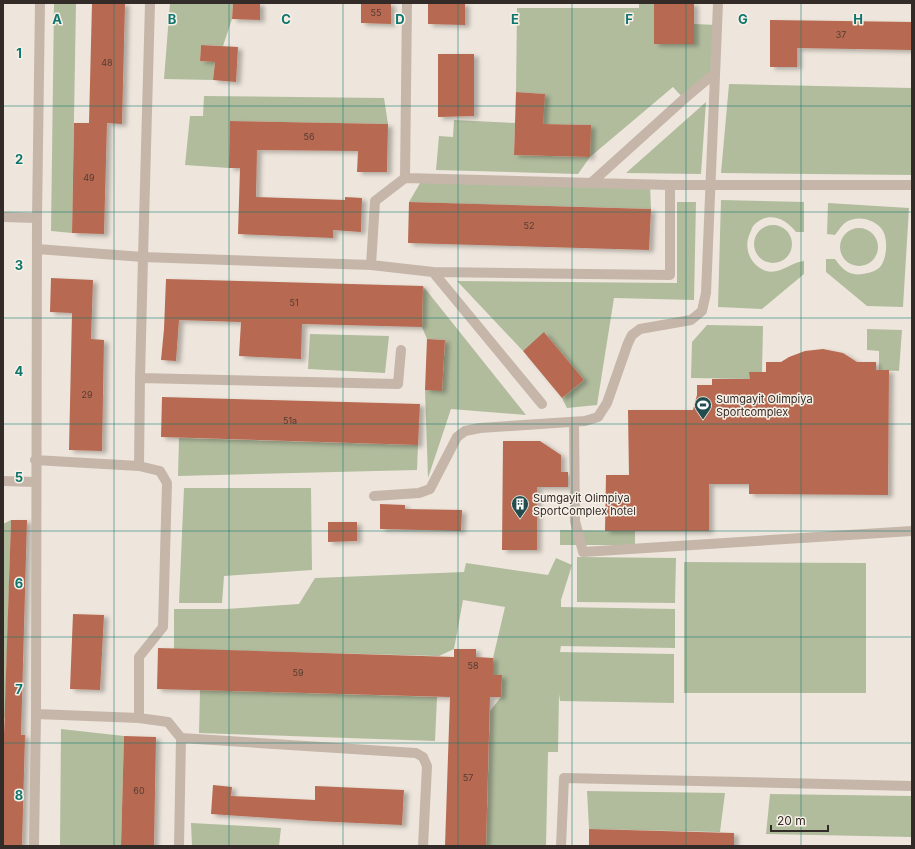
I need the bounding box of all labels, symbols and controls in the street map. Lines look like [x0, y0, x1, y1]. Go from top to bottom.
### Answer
house number: 55 [371, 7, 381, 18]
text: A [52, 11, 62, 27]
text: B [168, 11, 177, 27]
text: C [281, 11, 291, 27]
text: D [395, 11, 405, 27]
text: E [511, 11, 519, 27]
text: F [625, 11, 633, 27]
text: G [738, 11, 748, 27]
text: H [853, 11, 863, 27]
house number: 37 [836, 29, 846, 40]
text: 1 [16, 45, 22, 61]
house number: 48 [101, 57, 113, 68]
house number: 56 [303, 131, 315, 142]
text: 2 [15, 151, 23, 167]
house number: 49 [83, 172, 95, 183]
house number: 52 [524, 220, 534, 231]
text: 3 [15, 257, 23, 273]
house number: 51 [289, 297, 299, 308]
text: 4 [15, 363, 24, 379]
house number: 29 [81, 389, 93, 400]
place label: Sumgayit Olimpiya Sportcomplex [716, 392, 813, 419]
sports icon: Sumgayit Olimpiya Sportcomplex [693, 395, 713, 420]
house number: 51a [283, 415, 297, 426]
text: 5 [15, 469, 23, 485]
place label: Sumgayit Olimpiya SportComplex hotel [533, 491, 636, 518]
building icon: Sumgayit Olimpiya SportComplex hotel [510, 494, 530, 519]
text: 6 [15, 575, 23, 591]
house number: 58 [467, 660, 479, 671]
house number: 59 [292, 667, 304, 678]
text: 7 [15, 681, 23, 697]
house number: 57 [463, 772, 473, 783]
house number: 60 [133, 785, 145, 796]
text: 8 [15, 787, 23, 803]
scale bar [771, 807, 828, 833]
text: 20 m [777, 813, 806, 828]

